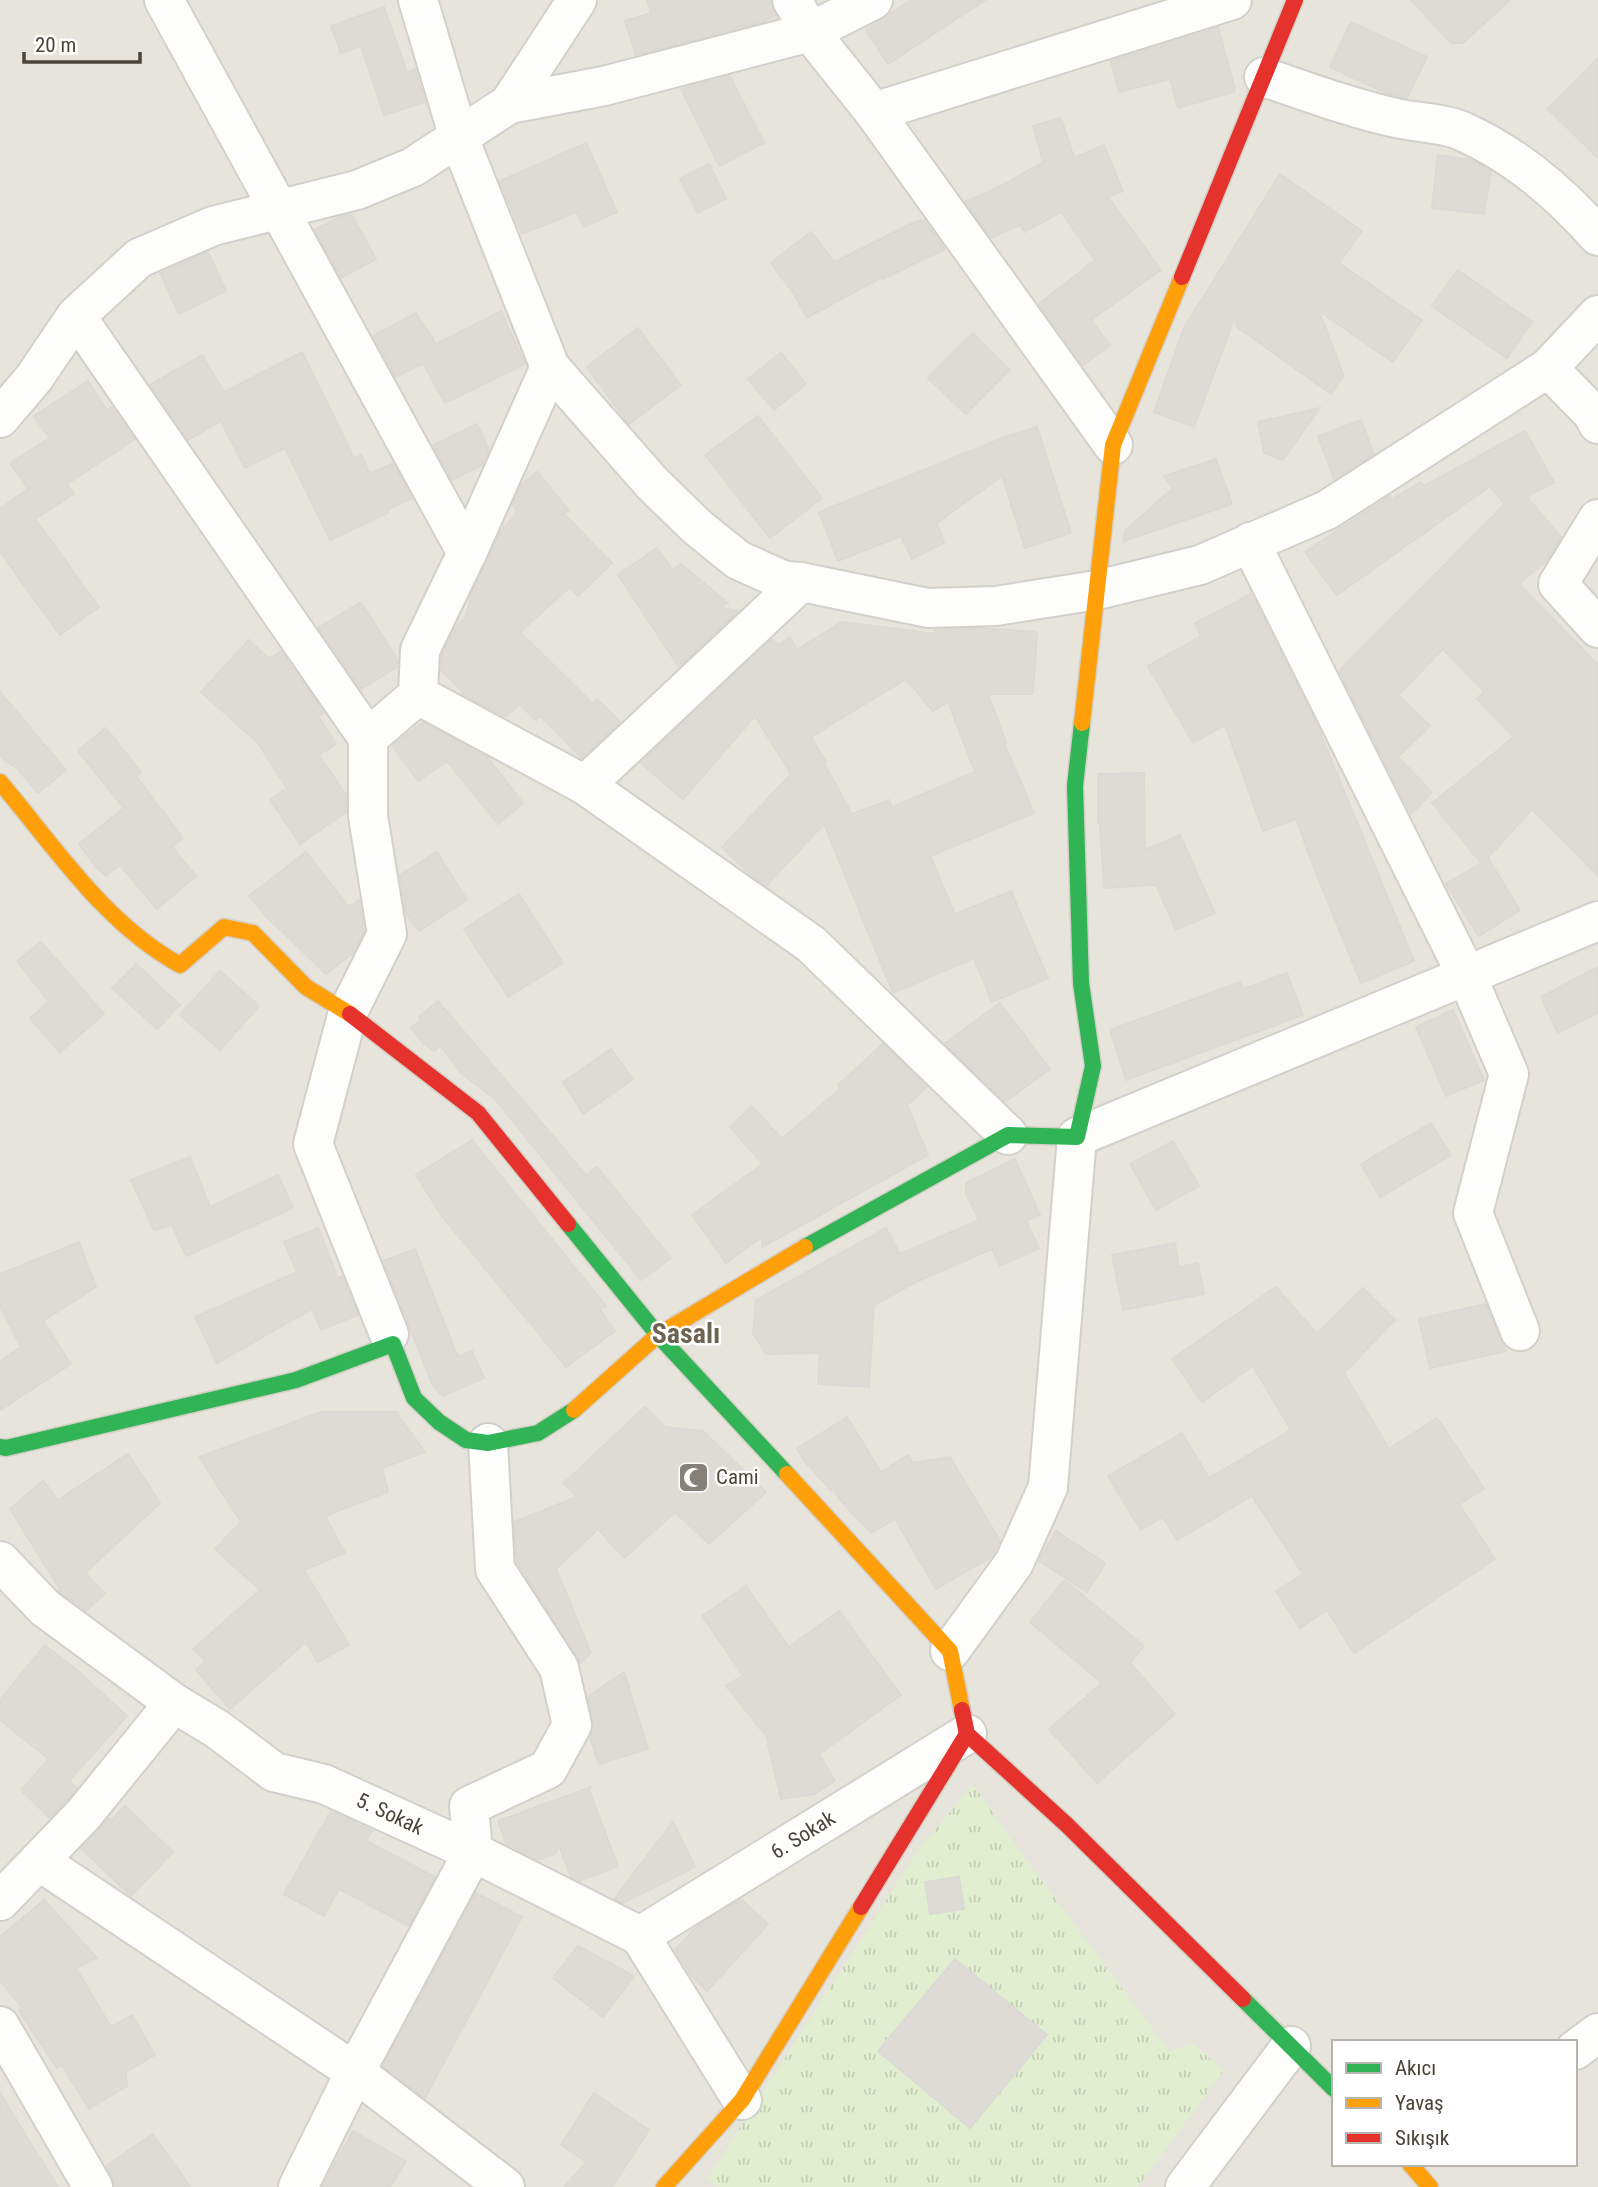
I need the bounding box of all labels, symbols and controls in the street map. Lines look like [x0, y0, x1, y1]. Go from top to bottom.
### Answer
scale bar [24, 21, 140, 65]
text: 20 m [35, 33, 76, 57]
district label: Sasalı [652, 1317, 720, 1350]
mosque icon: Cami [676, 1460, 710, 1494]
place label: Cami [716, 1465, 759, 1489]
street label: 5. Sokak [353, 1788, 428, 1840]
street label: 6. Sokak [766, 1806, 840, 1864]
legend [1332, 2040, 1577, 2166]
text: Akıcı [1395, 2056, 1436, 2080]
text: Yavaş [1395, 2091, 1444, 2115]
text: Sıkışık [1395, 2126, 1450, 2150]

